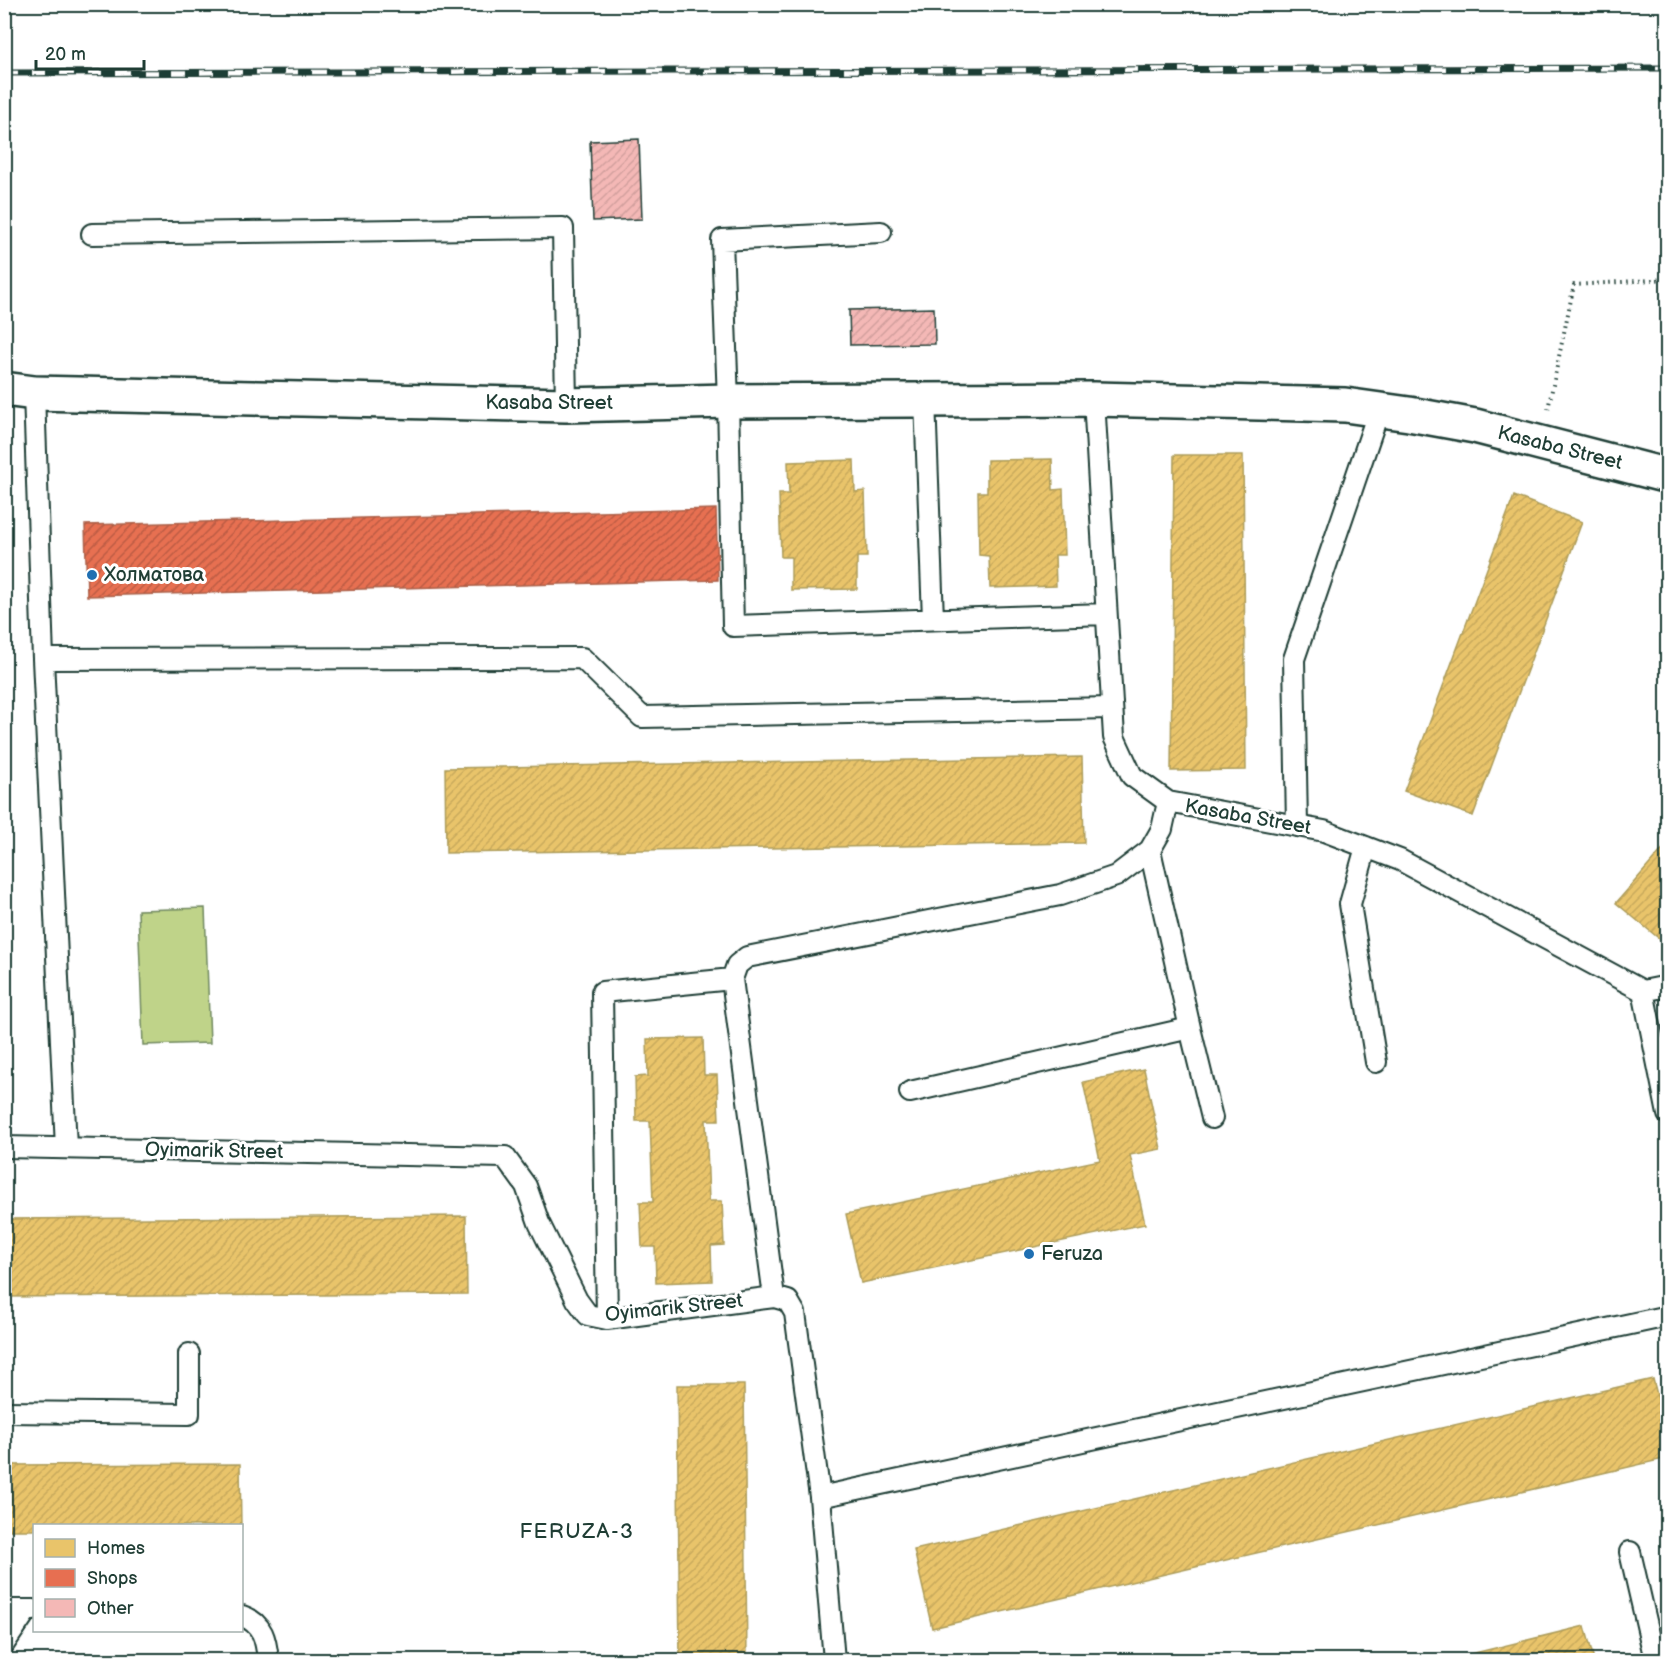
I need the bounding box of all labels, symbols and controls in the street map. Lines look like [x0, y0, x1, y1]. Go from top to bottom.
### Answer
scale bar [36, 33, 144, 71]
text: 20 m [45, 44, 86, 65]
street label: Kasaba Street [485, 391, 613, 415]
street label: Kasaba Street [1495, 421, 1625, 475]
place label: Холматова [104, 563, 204, 587]
marker: Холматова [85, 568, 99, 582]
street label: Kasaba Street [1183, 794, 1313, 840]
street label: Oyimarik Street [145, 1138, 283, 1164]
place label: Feruza [1041, 1242, 1103, 1266]
marker: Feruza [1022, 1247, 1036, 1261]
street label: Oyimarik Street [604, 1289, 744, 1327]
district label: FERUZA-3 [520, 1519, 634, 1544]
legend [33, 1524, 243, 1632]
text: Homes [87, 1538, 145, 1559]
text: Shops [87, 1568, 138, 1589]
text: Other [87, 1598, 134, 1619]

